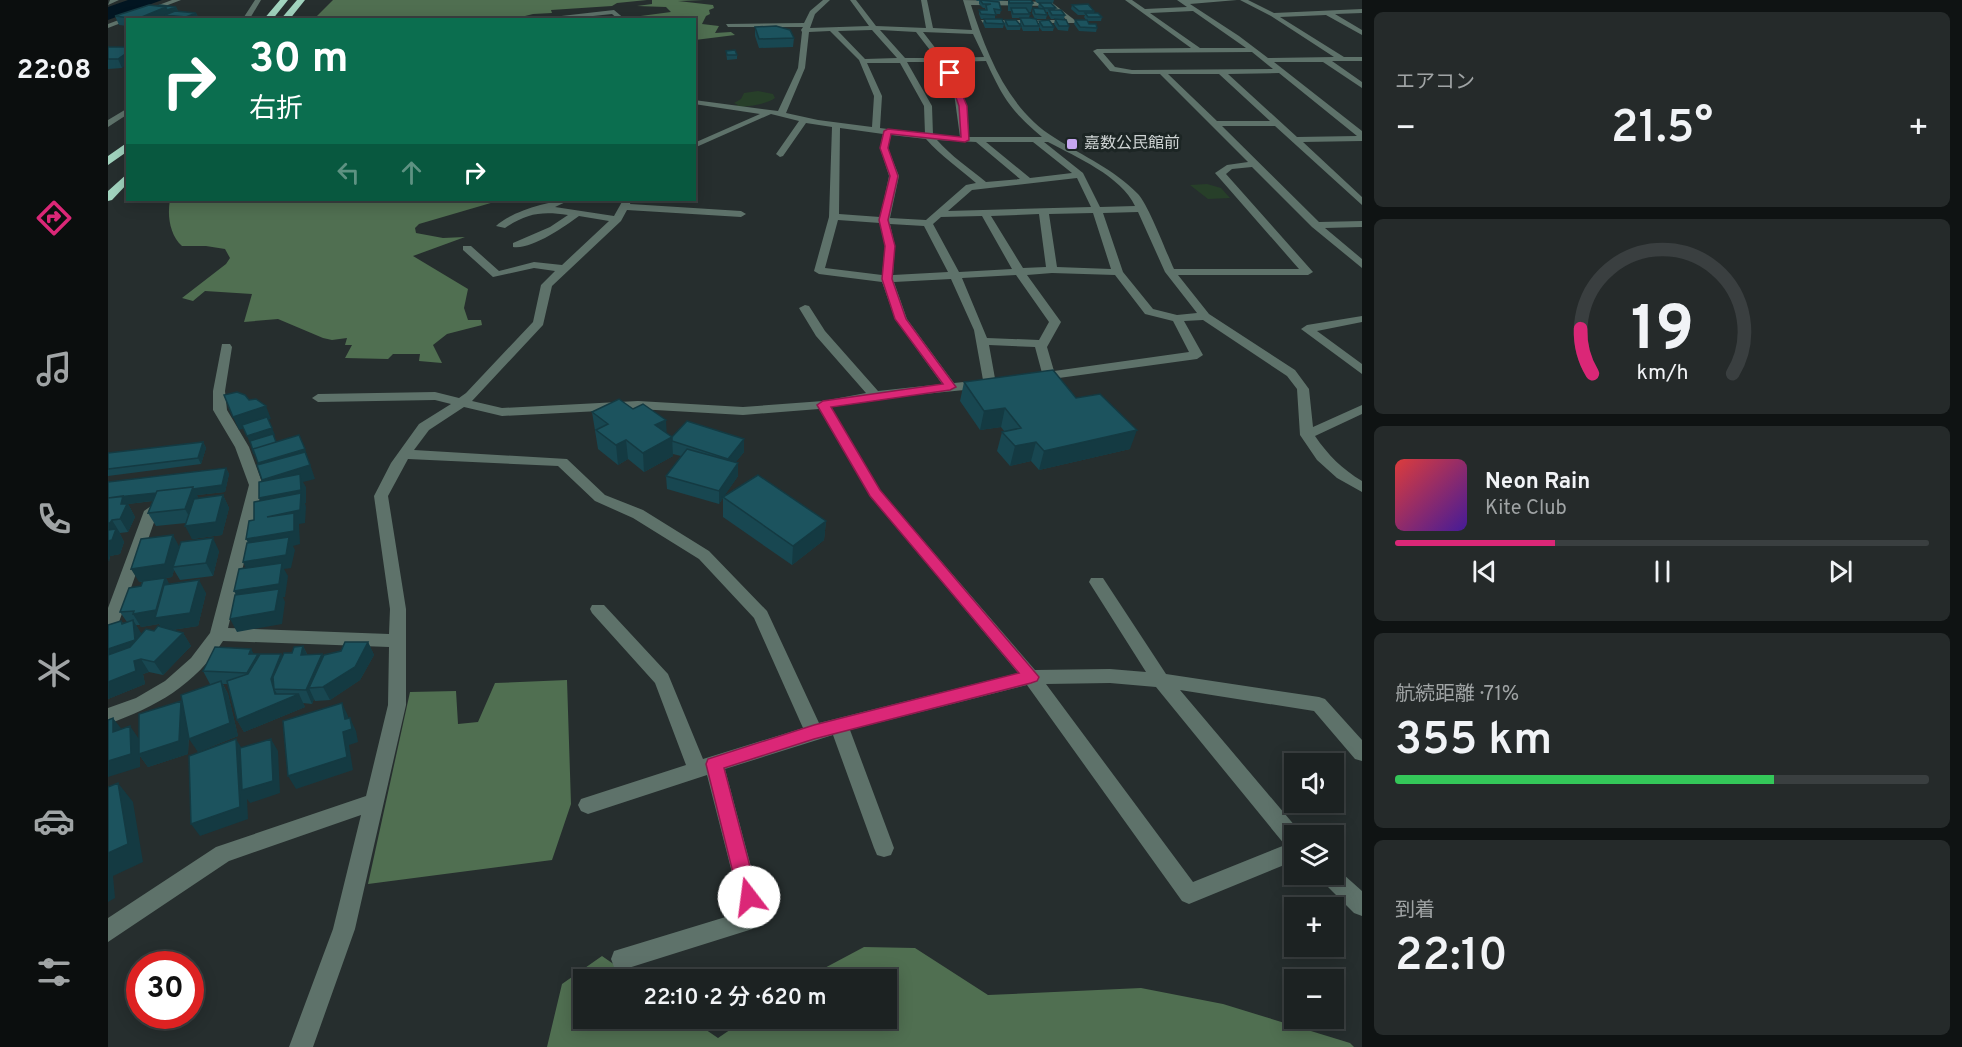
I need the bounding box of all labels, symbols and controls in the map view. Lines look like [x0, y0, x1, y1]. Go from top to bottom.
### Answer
text: 30 m [249, 34, 348, 87]
icon: right [150, 42, 228, 120]
pin [924, 47, 975, 98]
text: 22:08 [17, 54, 91, 88]
icon: arrive [933, 56, 966, 89]
text: エアコン [1395, 70, 1475, 96]
text: 右折 [249, 93, 303, 127]
text: 21.5° [1611, 101, 1713, 158]
text: − [1395, 109, 1416, 151]
text: + [1908, 109, 1929, 151]
place label: 嘉数公民館前 [1084, 134, 1180, 154]
marker: 嘉数公民館前 [1065, 137, 1079, 151]
icon: left [332, 156, 365, 189]
icon: ahead [395, 156, 428, 189]
icon: right [458, 156, 491, 189]
icon: directions [33, 197, 75, 239]
text: 19 [1630, 293, 1694, 372]
icon: music [33, 348, 75, 390]
text: km/h [1636, 360, 1688, 387]
text: Neon Rain [1485, 469, 1590, 496]
text: Kite Club [1485, 496, 1567, 522]
icon: phone [33, 498, 75, 540]
icon: previous [1468, 555, 1501, 588]
icon: pause [1646, 555, 1679, 588]
icon: next [1824, 555, 1857, 588]
icon: climate [33, 649, 75, 691]
text: 航続距離 · 71% [1395, 682, 1519, 708]
text: 355 km [1395, 713, 1552, 770]
map controls [1284, 753, 1344, 1029]
button: sound [1284, 753, 1344, 813]
icon: car [33, 800, 75, 842]
button: layers [1284, 825, 1344, 885]
position arrow [717, 865, 781, 929]
button: + [1284, 897, 1344, 957]
text: 到着 [1395, 898, 1435, 924]
text: 22:10 [1395, 929, 1508, 986]
icon: filters [33, 951, 75, 993]
speed limit sign: 30 [126, 951, 204, 1029]
button: − [1284, 969, 1344, 1029]
text: 22:10 · 2 分 · 620 m [643, 985, 827, 1012]

